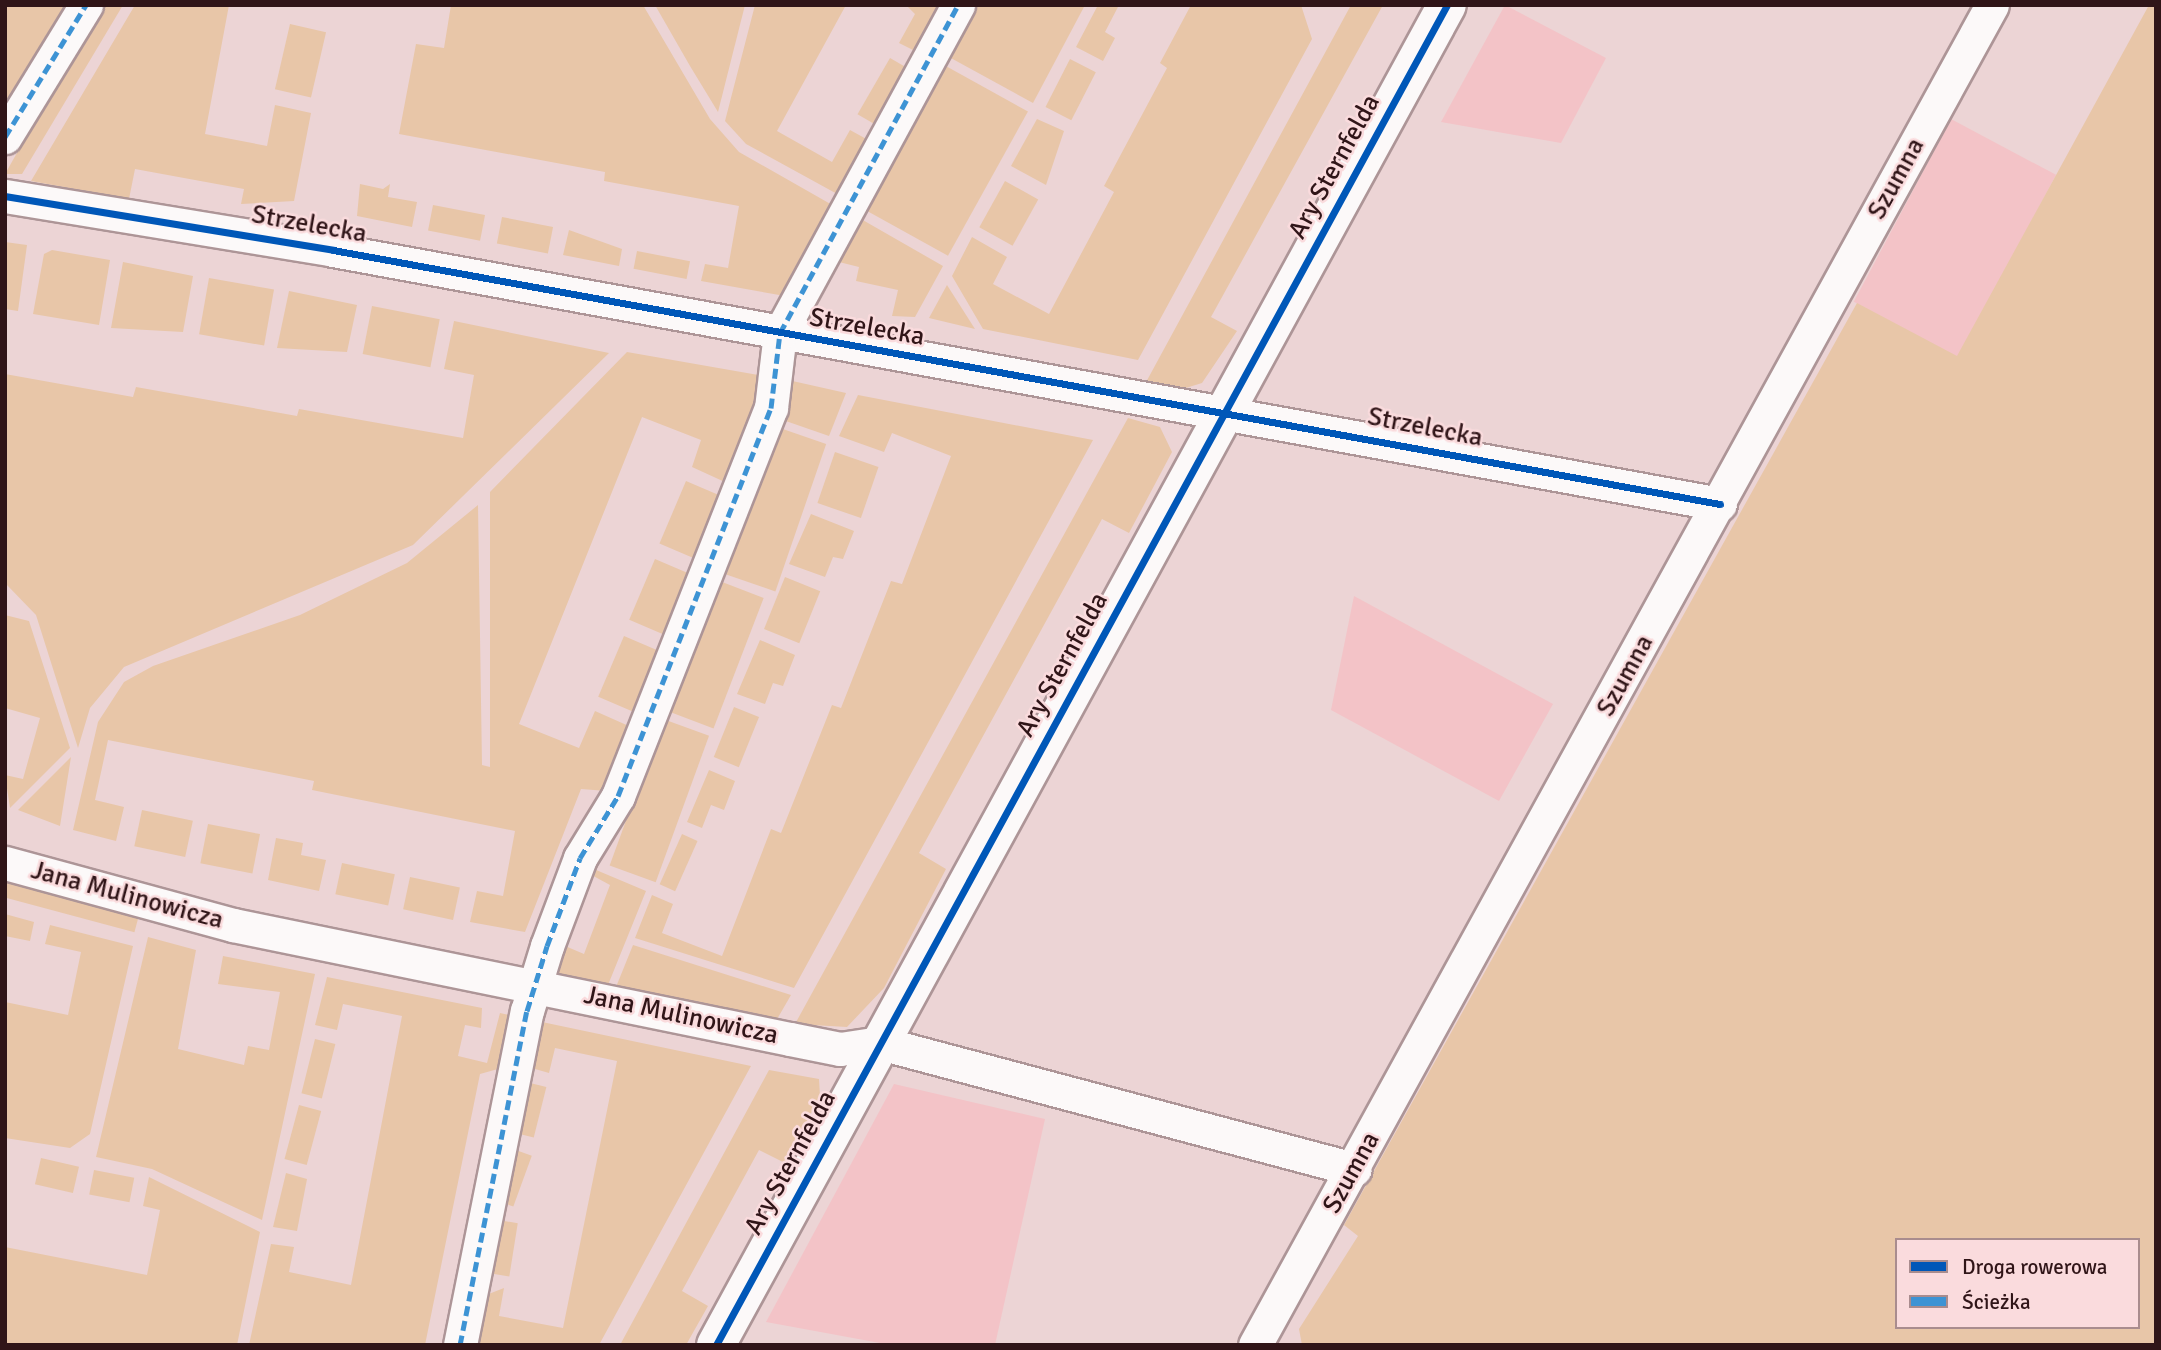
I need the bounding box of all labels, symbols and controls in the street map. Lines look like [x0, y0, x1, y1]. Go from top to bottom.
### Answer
street label: Ary Sternfelda [1283, 89, 1387, 245]
street label: Szumna [1862, 133, 1932, 225]
street label: Strzelecka [249, 200, 369, 250]
street label: Strzelecka [807, 303, 927, 353]
street label: Strzelecka [1365, 402, 1485, 454]
street label: Ary Sternfelda [1011, 587, 1115, 743]
street label: Szumna [1591, 630, 1661, 722]
street label: Jana Mulinowicza [27, 855, 227, 937]
street label: Jana Mulinowicza [581, 980, 781, 1052]
street label: Ary Sternfelda [739, 1085, 843, 1241]
street label: Szumna [1317, 1127, 1387, 1219]
legend [1895, 1238, 2140, 1329]
text: Droga rowerowa [1962, 1254, 2107, 1280]
text: Ścieżka [1962, 1289, 2031, 1315]

